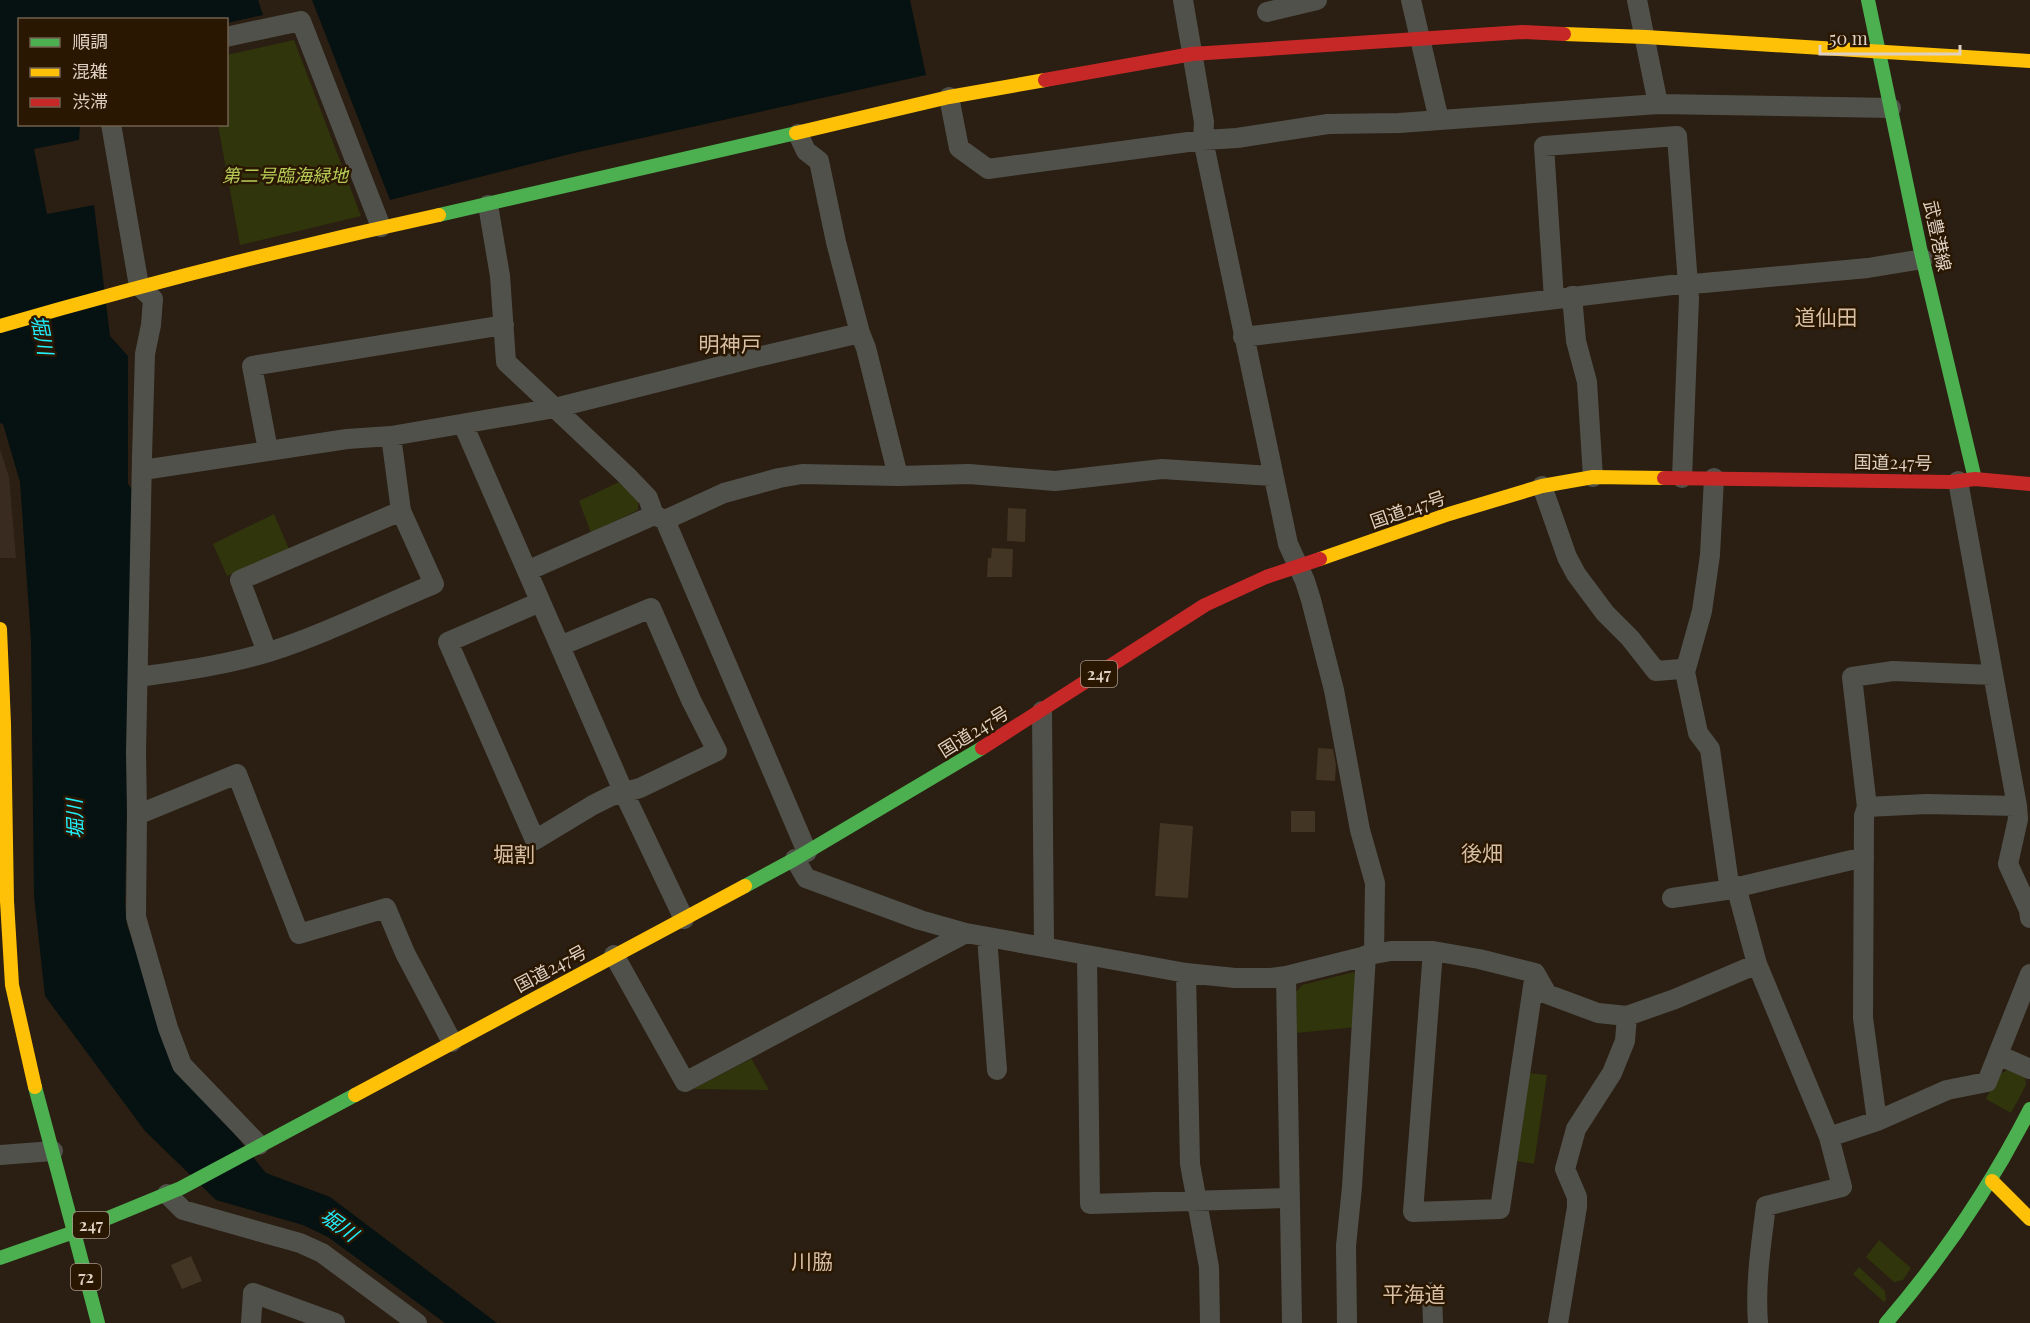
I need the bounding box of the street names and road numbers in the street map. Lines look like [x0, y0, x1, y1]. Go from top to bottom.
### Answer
street label: 武豊港線 [1919, 198, 1957, 274]
street label: 国道247号 [1854, 449, 1933, 475]
street label: 国道247号 [1367, 485, 1449, 533]
road number: 247 [1081, 661, 1117, 687]
street label: 国道247号 [934, 700, 1013, 762]
street label: 国道247号 [510, 939, 591, 997]
road number: 247 [73, 1212, 109, 1238]
road number: 72 [71, 1264, 101, 1290]

